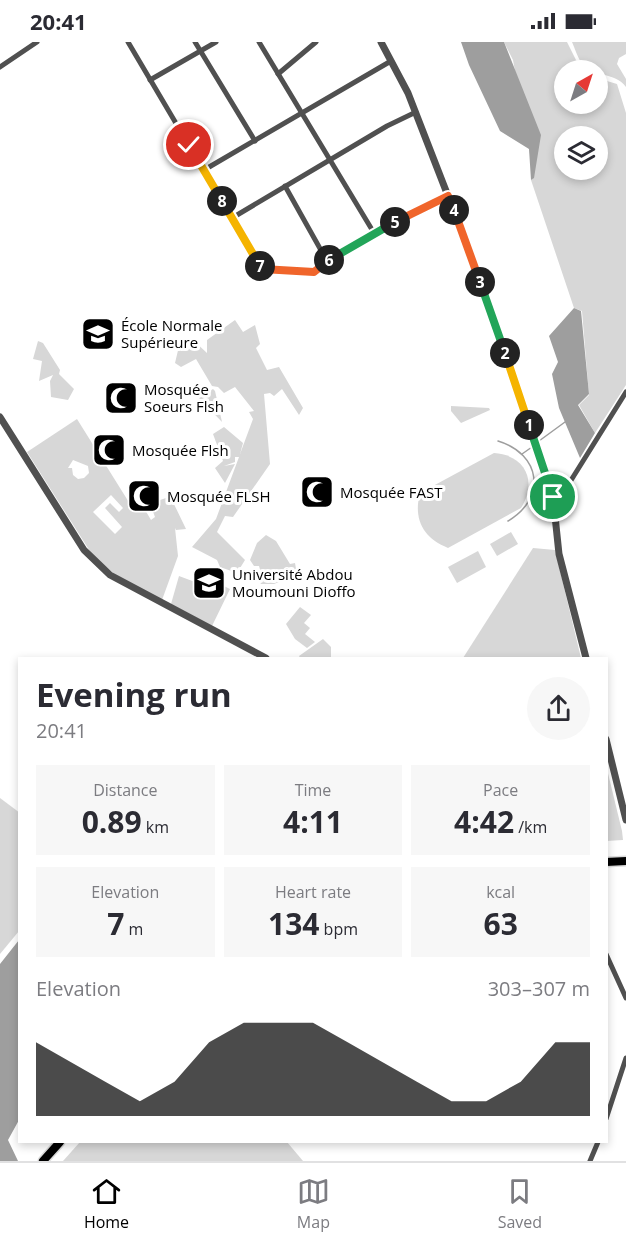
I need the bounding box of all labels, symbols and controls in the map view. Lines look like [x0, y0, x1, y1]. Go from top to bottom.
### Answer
text: 20:41 [30, 6, 87, 36]
north arrow [554, 60, 608, 114]
map controls [554, 60, 608, 180]
pin [163, 119, 214, 170]
button: layers [554, 126, 608, 180]
icon: check [172, 128, 205, 161]
pin: 8 [207, 186, 237, 216]
text: 8 [217, 190, 227, 212]
pin: 4 [439, 195, 469, 225]
text: 4 [449, 199, 459, 221]
pin: 5 [380, 207, 410, 237]
text: 5 [390, 211, 400, 233]
pin: 6 [314, 245, 344, 275]
text: 6 [324, 249, 334, 271]
pin: 7 [245, 251, 275, 281]
text: 7 [255, 255, 265, 277]
pin: 3 [465, 267, 495, 297]
text: 3 [475, 271, 485, 293]
place label: École Normale Supérieure [121, 315, 223, 352]
school or university icon: École Normale Supérieure [80, 316, 116, 352]
pin: 2 [490, 338, 520, 368]
text: 2 [500, 342, 510, 364]
place label: Mosquée Soeurs Flsh [144, 379, 224, 416]
mosque icon: Mosquée Soeurs Flsh [103, 380, 139, 416]
pin: 1 [514, 410, 544, 440]
text: 1 [524, 414, 534, 436]
mosque icon: Mosquée Flsh [91, 432, 127, 468]
place label: Mosquée Flsh [132, 440, 229, 460]
pin [527, 471, 578, 522]
mosque icon: Mosquée FAST [299, 474, 335, 510]
mosque icon: Mosquée FLSH [126, 478, 162, 514]
icon: arrive [536, 480, 569, 513]
place label: Mosquée FAST [340, 482, 443, 502]
place label: Mosquée FLSH [167, 486, 271, 506]
place label: Université Abdou Moumouni Dioffo [232, 564, 356, 601]
school or university icon: Université Abdou Moumouni Dioffo [191, 565, 227, 601]
text: Evening run [36, 672, 232, 717]
button: share [527, 677, 590, 740]
text: 20:41 [36, 717, 87, 744]
text: Distance [93, 779, 157, 801]
text: Time [295, 779, 331, 801]
text: Pace [483, 779, 518, 801]
text: 0.89 [82, 801, 142, 842]
text: 4:11 [283, 801, 343, 842]
text: 4:42 [454, 801, 514, 842]
text: km [142, 816, 169, 838]
text: /km [514, 816, 547, 838]
text: Elevation [91, 881, 159, 903]
text: Heart rate [275, 881, 351, 903]
text: kcal [486, 881, 515, 903]
text: 7 [107, 903, 124, 944]
text: 134 [268, 903, 319, 944]
text: 63 [484, 903, 518, 944]
text: m [124, 918, 143, 940]
text: bpm [319, 918, 358, 940]
text: Elevation [36, 975, 121, 1002]
text: 303–307 m [488, 975, 590, 1002]
tab: Home [84, 1175, 129, 1233]
tab: Map [297, 1175, 330, 1233]
tab: Saved [498, 1175, 542, 1233]

